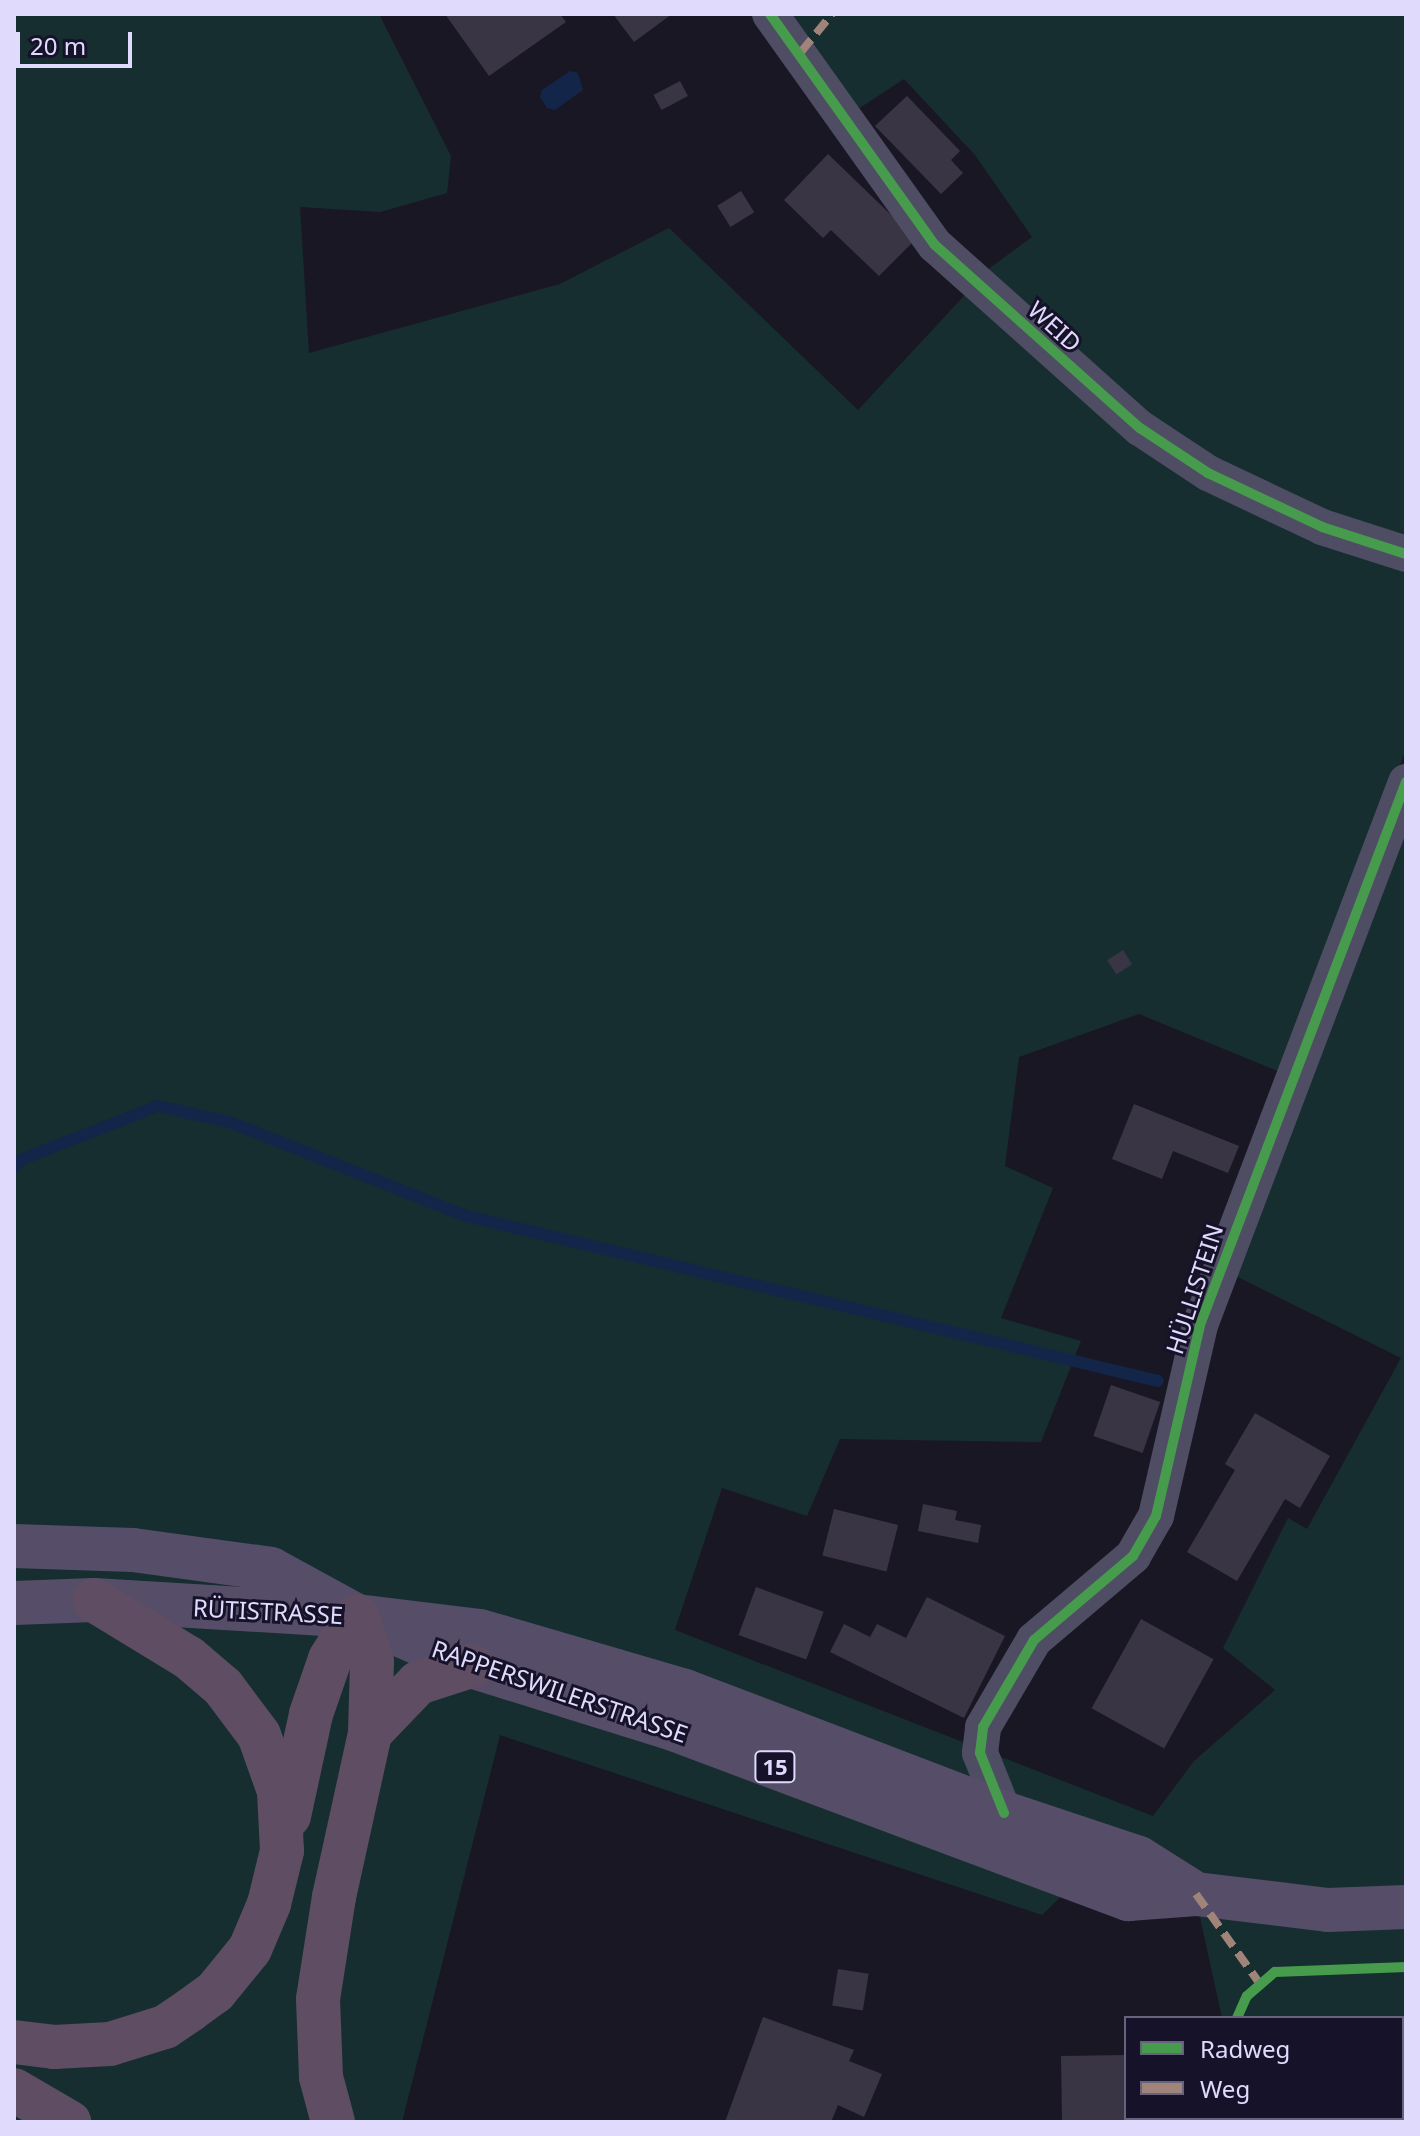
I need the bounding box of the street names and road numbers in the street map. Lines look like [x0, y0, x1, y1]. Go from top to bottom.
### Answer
street label: WEID [1023, 295, 1087, 357]
street label: HÜLLISTEIN [1159, 1220, 1229, 1358]
street label: RÜTISTRASSE [192, 1593, 344, 1629]
street label: RAPPERSWILERSTRASSE [428, 1634, 692, 1748]
road number: 15 [753, 1749, 797, 1785]

